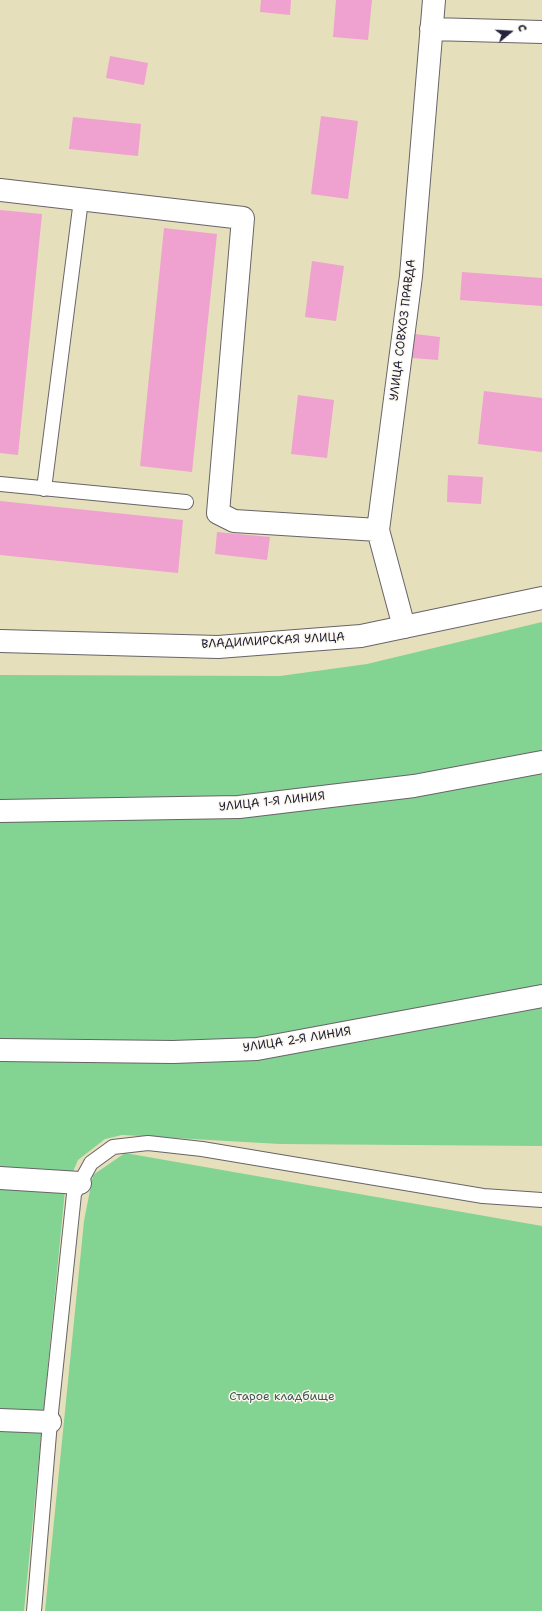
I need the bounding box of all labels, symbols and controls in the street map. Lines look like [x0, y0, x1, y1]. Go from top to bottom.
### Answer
north arrow [490, 12, 530, 52]
text: С [514, 23, 530, 34]
street label: УЛИЦА СОВХОЗ ПРАВДА [387, 258, 419, 402]
street label: ВЛАДИМИРСКАЯ УЛИЦА [201, 630, 345, 652]
street label: УЛИЦА 1-Я ЛИНИЯ [218, 789, 326, 815]
street label: УЛИЦА 2-Я ЛИНИЯ [242, 1024, 352, 1056]
park label: Старое кладбище [229, 1390, 335, 1404]

